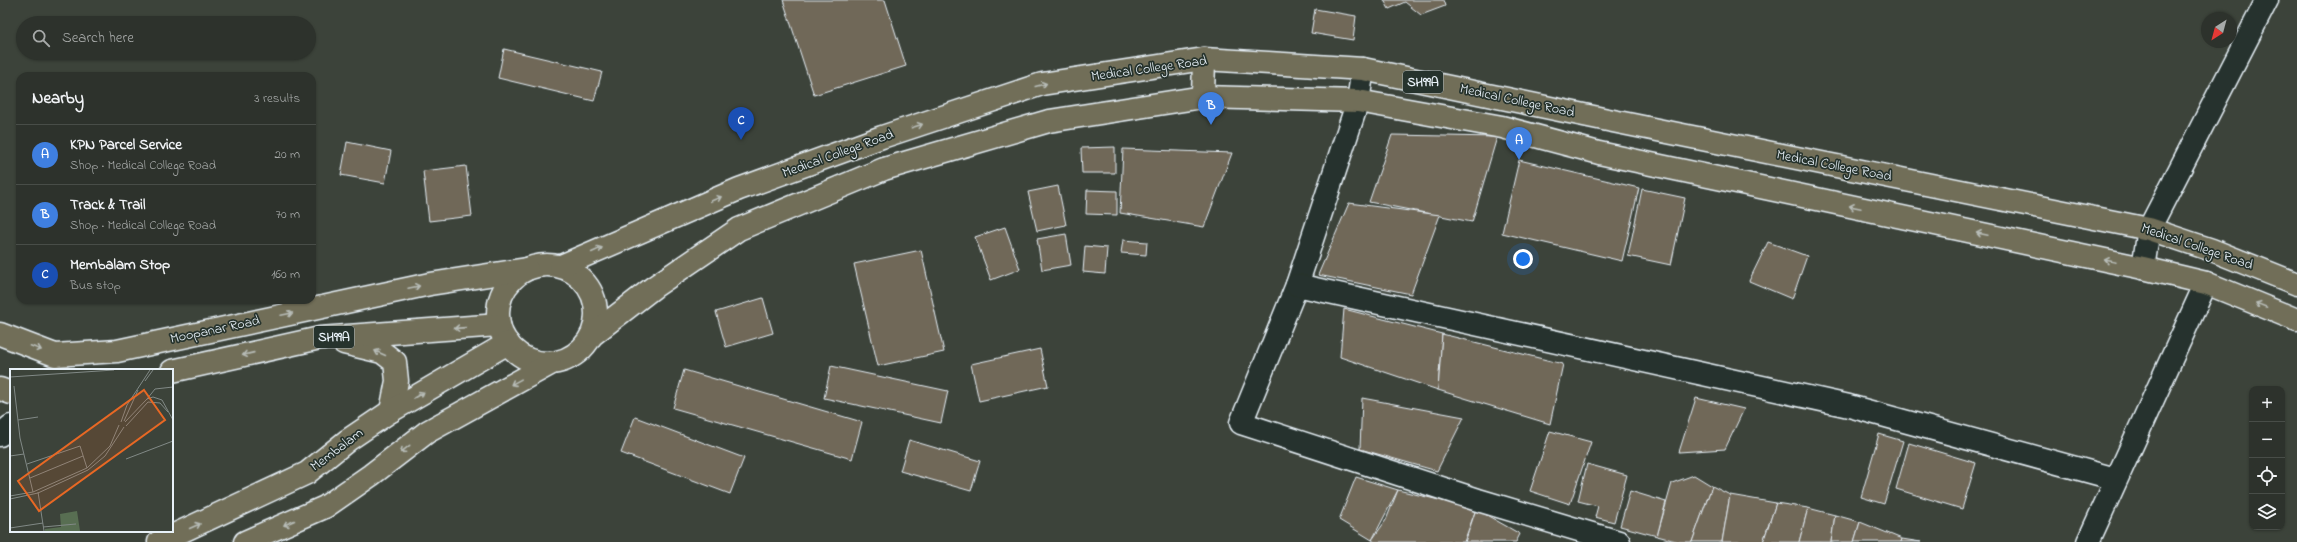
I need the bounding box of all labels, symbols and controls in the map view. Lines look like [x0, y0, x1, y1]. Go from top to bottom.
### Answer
north arrow [2201, 12, 2237, 48]
search box [16, 16, 316, 60]
icon: search [30, 27, 52, 49]
text: Search here [62, 27, 134, 49]
street label: Medical College Road [1090, 50, 1209, 89]
road number: SH99A [1403, 71, 1443, 93]
street label: Medical College Road [1457, 79, 1576, 124]
one-way arrow [1034, 81, 1047, 88]
text: Nearby [32, 86, 84, 111]
text: 3 results [254, 89, 300, 108]
pin: B [1198, 92, 1224, 125]
pin: C [728, 107, 754, 140]
one-way arrow [911, 122, 924, 129]
street label: Medical College Road [780, 124, 897, 185]
pin: A [1506, 127, 1532, 160]
text: KPN Parcel Service [70, 134, 182, 156]
text: A [41, 145, 49, 164]
text: 20 m [275, 145, 300, 164]
street label: Medical College Road [1774, 145, 1893, 188]
text: Shop · Medical College Road [70, 156, 216, 175]
text: Track & Trail [70, 194, 146, 216]
one-way arrow [710, 194, 722, 202]
one-way arrow [1849, 203, 1862, 211]
text: B [41, 205, 49, 224]
text: 70 m [276, 205, 300, 224]
text: Shop · Medical College Road [70, 216, 216, 235]
street label: Medical College Road [2138, 218, 2256, 277]
one-way arrow [1976, 230, 1989, 238]
one-way arrow [591, 246, 603, 253]
your location [1513, 249, 1533, 269]
text: Membalam Stop [70, 254, 170, 276]
one-way arrow [2103, 257, 2116, 265]
text: C [41, 265, 49, 284]
text: 160 m [271, 265, 300, 284]
text: Bus stop [70, 276, 121, 295]
one-way arrow [407, 283, 420, 291]
one-way arrow [2255, 301, 2267, 309]
street label: Moopanar Road [168, 310, 262, 350]
one-way arrow [280, 310, 293, 318]
one-way arrow [454, 325, 467, 332]
road number: SH99A [314, 326, 354, 348]
one-way arrow [30, 345, 42, 353]
one-way arrow [375, 349, 387, 356]
one-way arrow [242, 350, 255, 358]
inset map [10, 369, 173, 532]
one-way arrow [510, 379, 522, 387]
map controls [2249, 386, 2285, 530]
button: + [2249, 386, 2285, 422]
one-way arrow [413, 390, 425, 398]
button: − [2249, 422, 2285, 458]
street label: Membalam [306, 423, 368, 477]
one-way arrow [399, 445, 410, 453]
button: locate [2249, 458, 2285, 494]
button: layers [2249, 494, 2285, 530]
one-way arrow [284, 519, 296, 527]
one-way arrow [189, 522, 201, 529]

